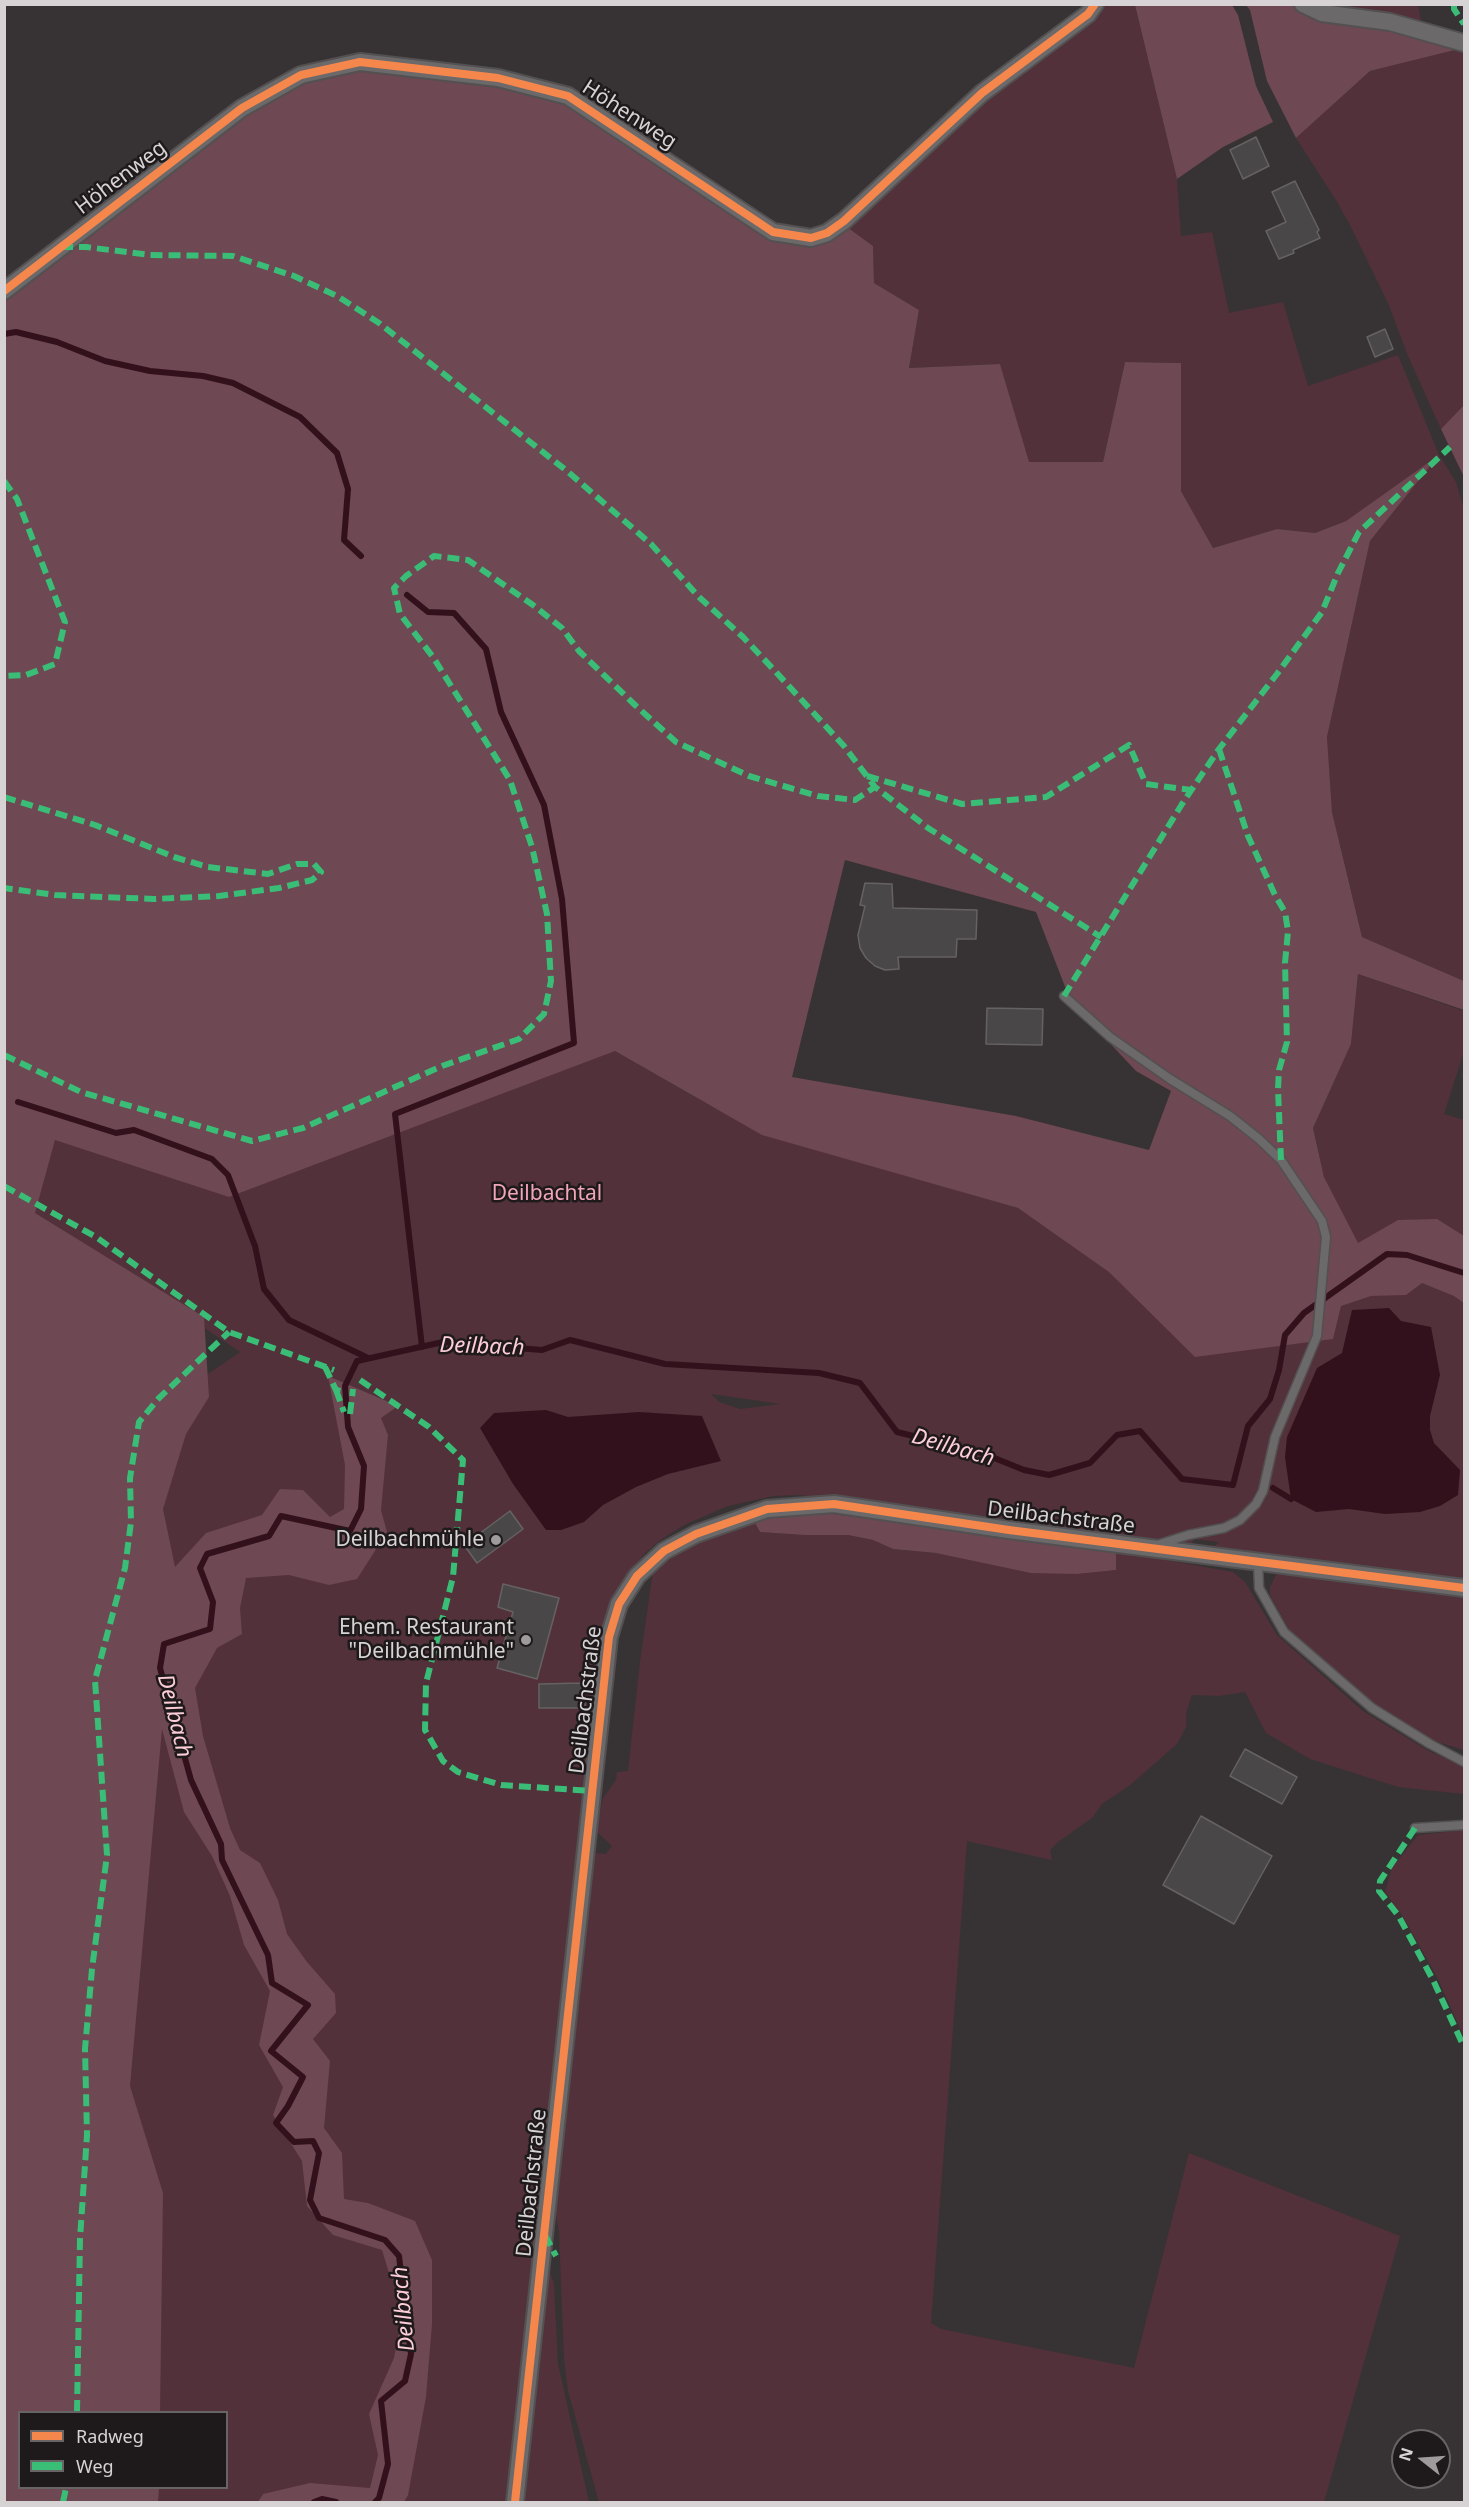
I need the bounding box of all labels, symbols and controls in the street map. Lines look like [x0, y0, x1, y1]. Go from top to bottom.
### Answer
street label: Höhenweg [577, 75, 681, 155]
street label: Höhenweg [71, 136, 171, 220]
park label: Deilbachtal [492, 1181, 602, 1207]
water label: Deilbach [439, 1332, 525, 1362]
water label: Deilbach [909, 1424, 997, 1472]
street label: Deilbachstraße [986, 1496, 1136, 1540]
place label: Deilbachmühle [335, 1527, 484, 1553]
marker: Deilbachmühle [489, 1533, 503, 1547]
place label: Ehem. Restaurant "Deilbachmühle" [339, 1615, 514, 1665]
street label: Deilbachstraße [564, 1625, 608, 1775]
marker: Ehem. Restaurant "Deilbachmühle" [519, 1633, 533, 1647]
water label: Deilbach [151, 1672, 197, 1760]
street label: Deilbachstraße [512, 2108, 552, 2258]
water label: Deilbach [387, 2266, 421, 2352]
legend [18, 2411, 228, 2489]
text: Radweg [76, 2424, 144, 2448]
north arrow [1391, 2429, 1451, 2489]
text: N [1393, 2445, 1418, 2464]
text: Weg [76, 2454, 114, 2478]

